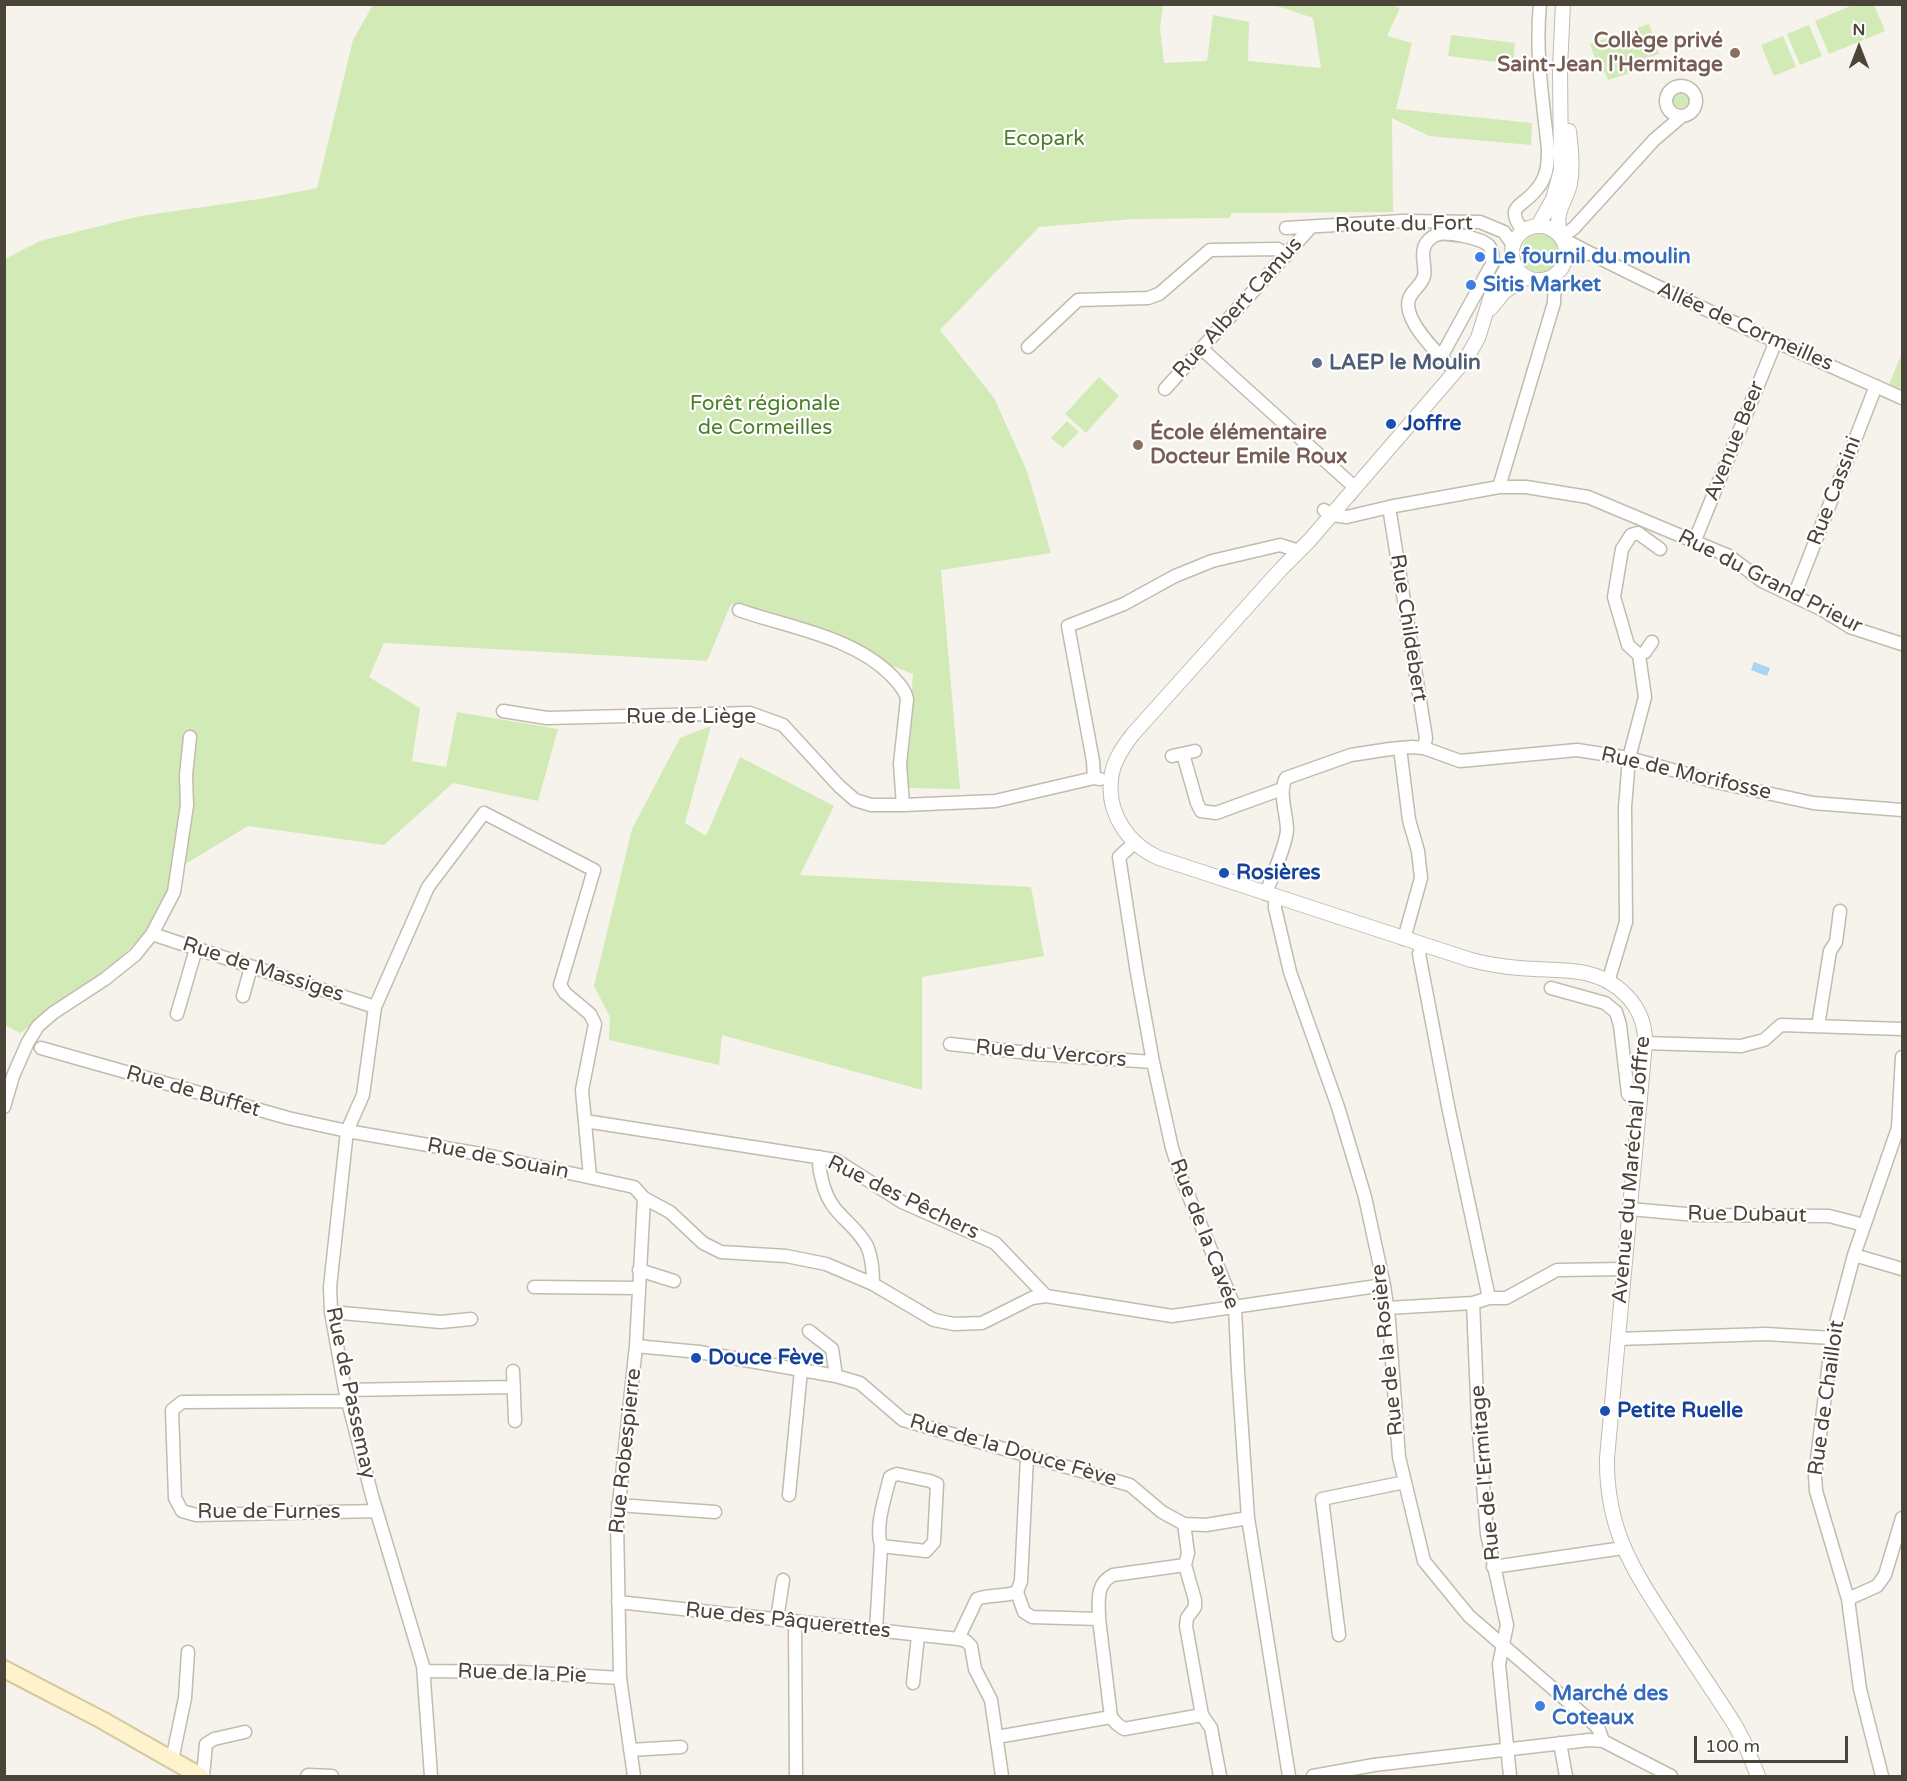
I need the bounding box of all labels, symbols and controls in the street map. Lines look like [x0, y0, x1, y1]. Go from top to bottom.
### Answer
north arrow [1829, 18, 1889, 78]
text: N [1853, 20, 1865, 40]
place label: Collège privé Saint-Jean l'Hermitage [1497, 28, 1723, 78]
marker: Collège privé Saint-Jean l'Hermitage [1728, 46, 1742, 60]
park label: Ecopark [1003, 126, 1085, 152]
street label: Route du Fort [1335, 211, 1473, 239]
street label: Rue Albert Camus [1168, 232, 1308, 384]
place label: Le fournil du moulin [1492, 244, 1691, 270]
marker: Le fournil du moulin [1473, 250, 1487, 264]
place label: Sitis Market [1483, 272, 1601, 298]
street label: Allée de Cormeilles [1653, 277, 1837, 377]
marker: Sitis Market [1464, 278, 1478, 292]
place label: LAEP le Moulin [1329, 350, 1481, 376]
marker: LAEP le Moulin [1310, 356, 1324, 370]
street label: Avenue Beer [1700, 377, 1770, 505]
park label: Forêt régionale de Cormeilles [690, 391, 840, 441]
place label: Joffre [1403, 411, 1461, 437]
marker: Joffre [1384, 417, 1398, 431]
place label: École élémentaire Docteur Emile Roux [1150, 420, 1347, 470]
street label: Rue Cassini [1803, 433, 1867, 549]
marker: École élémentaire Docteur Emile Roux [1131, 438, 1145, 452]
street label: Rue du Grand Prieur [1674, 525, 1866, 639]
street label: Rue Childebert [1384, 552, 1432, 704]
street label: Rue de Liège [626, 704, 756, 730]
street label: Rue de Morifosse [1598, 742, 1774, 806]
place label: Rosières [1236, 860, 1321, 886]
marker: Rosières [1217, 866, 1231, 880]
street label: Rue de Massiges [179, 932, 347, 1008]
street label: Rue du Vercors [974, 1035, 1128, 1073]
street label: Avenue du Maréchal Joffre [1608, 1035, 1656, 1305]
street label: Rue de Buffet [123, 1061, 263, 1123]
street label: Rue de Souain [425, 1133, 571, 1185]
street label: Rue des Pêchers [823, 1150, 983, 1246]
street label: Rue de la Cavée [1164, 1155, 1244, 1313]
street label: Rue Dubaut [1687, 1201, 1807, 1229]
street label: Rue de la Rosière [1366, 1263, 1410, 1437]
street label: Rue de Passemay [319, 1305, 381, 1481]
street label: Rue de Chailloit [1804, 1319, 1850, 1477]
place label: Douce Fève [708, 1345, 824, 1371]
marker: Douce Fève [689, 1351, 703, 1365]
street label: Rue Robespierre [605, 1367, 647, 1535]
street label: Rue de l'Ermitage [1466, 1384, 1506, 1562]
place label: Petite Ruelle [1617, 1398, 1743, 1424]
marker: Petite Ruelle [1598, 1404, 1612, 1418]
street label: Rue de la Douce Fève [907, 1409, 1119, 1493]
street label: Rue de Furnes [197, 1499, 341, 1525]
street label: Rue des Pâquerettes [684, 1598, 892, 1644]
street label: Rue de la Pie [457, 1659, 587, 1689]
place label: Marché des Coteaux [1552, 1681, 1668, 1731]
marker: Marché des Coteaux [1533, 1699, 1547, 1713]
scale bar [1697, 1724, 1852, 1762]
text: 100 m [1705, 1735, 1760, 1757]

